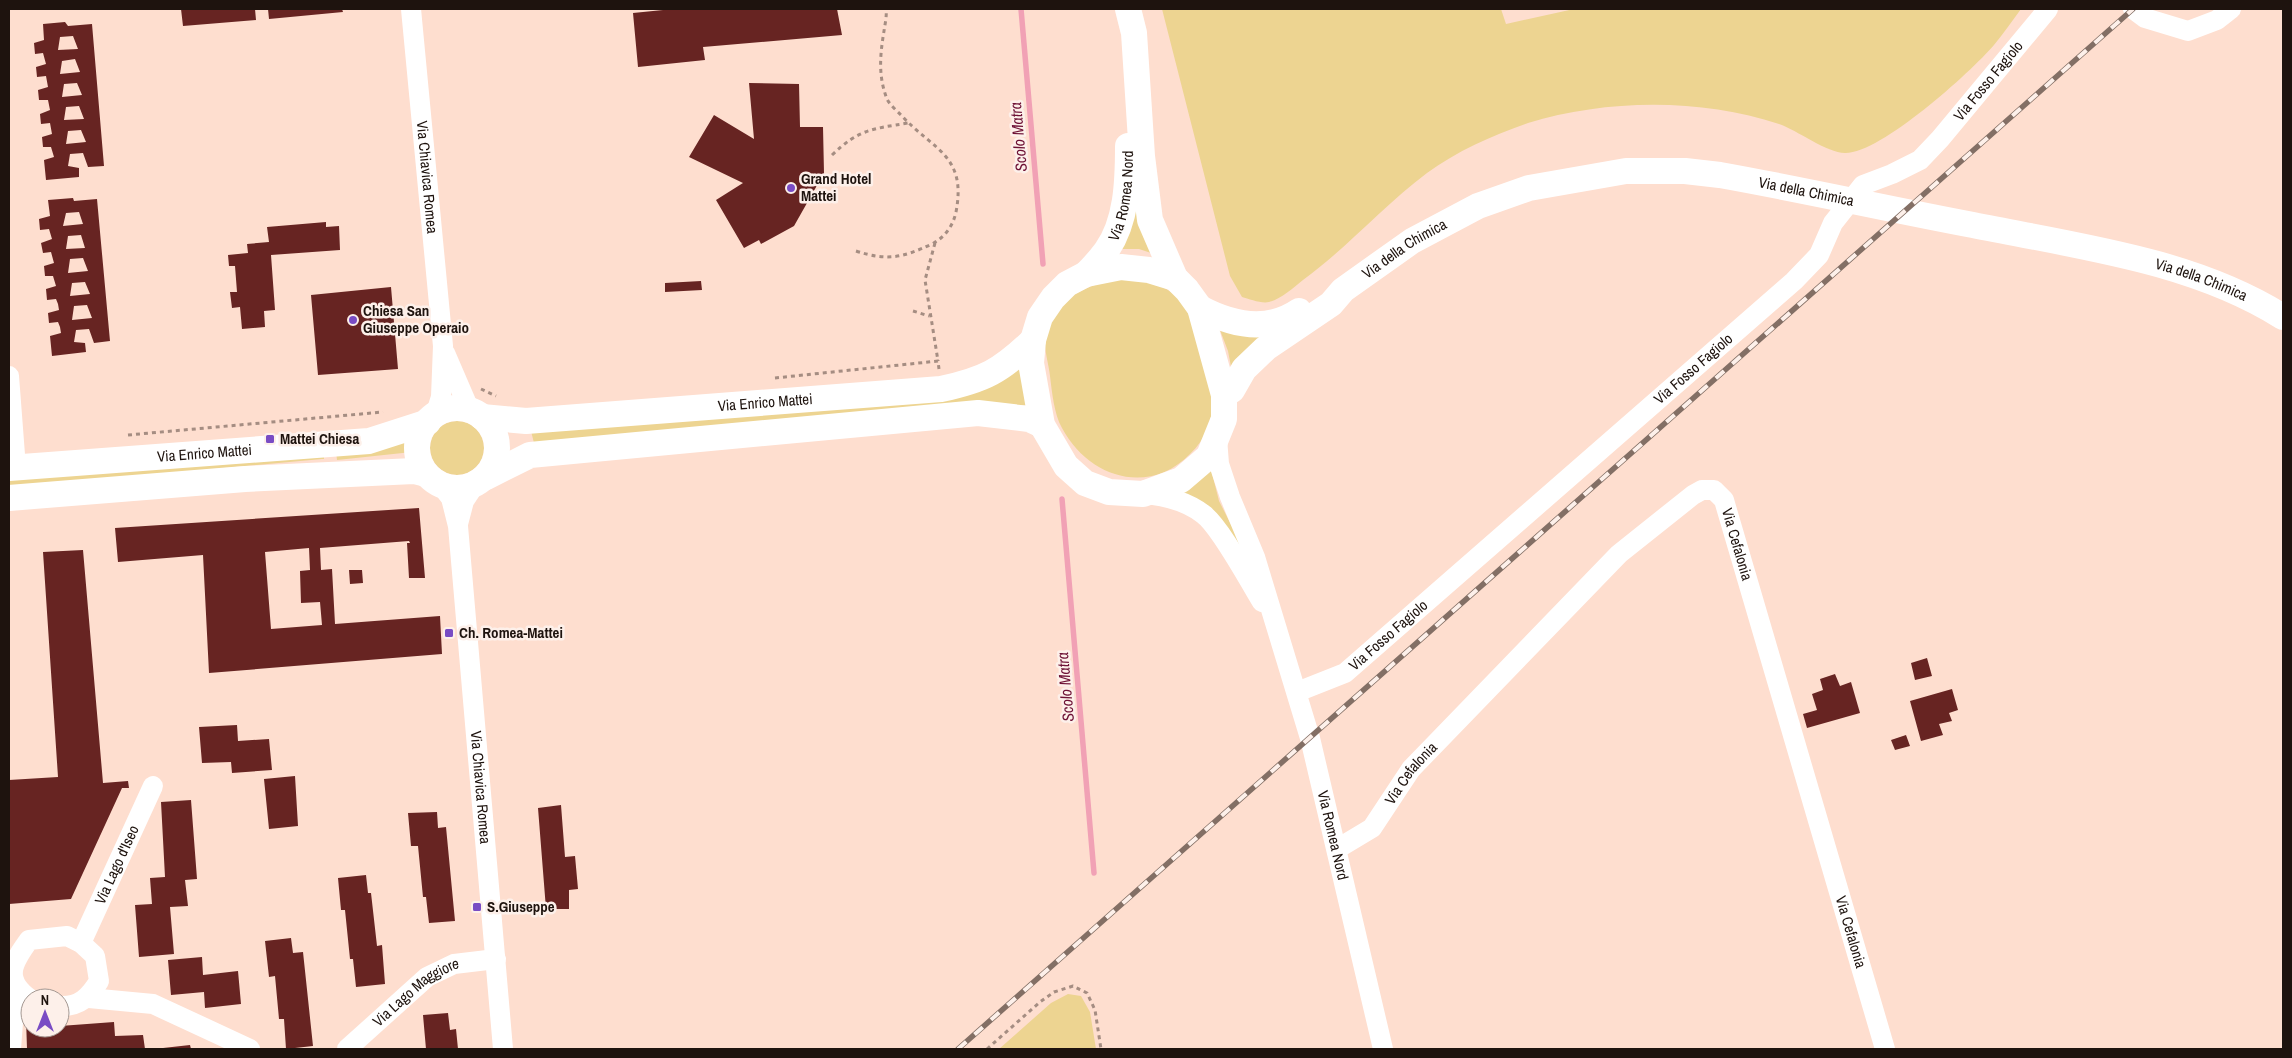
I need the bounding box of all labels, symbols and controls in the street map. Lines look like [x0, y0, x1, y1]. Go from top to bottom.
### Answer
street label: Via Fosso Fagiolo [1948, 36, 2028, 125]
water label: Scolo Matra [1004, 101, 1032, 173]
street label: Via Chiavica Romea [412, 120, 443, 235]
street label: Via Romea Nord [1103, 151, 1138, 244]
place label: Grand Hotel Mattei [801, 168, 871, 206]
street label: Via della Chimica [1757, 171, 1856, 211]
marker: Grand Hotel Mattei [785, 182, 797, 194]
street label: Via della Chimica [1357, 213, 1450, 283]
street label: Via della Chimica [2153, 253, 2251, 306]
place label: Chiesa San Giuseppe Operaio [363, 300, 469, 338]
marker: Chiesa San Giuseppe Operaio [347, 314, 359, 326]
street label: Via Fosso Fagiolo [1649, 328, 1737, 409]
street label: Via Enrico Mattei [717, 388, 813, 416]
place label: Mattei Chiesa [280, 428, 359, 449]
marker: Mattei Chiesa [264, 433, 276, 445]
street label: Via Enrico Mattei [156, 439, 253, 467]
street label: Via Cefalonia [1717, 506, 1758, 583]
street label: Via Fosso Fagiolo [1344, 594, 1432, 675]
place label: Ch. Romea-Mattei [459, 622, 563, 643]
marker: Ch. Romea-Mattei [443, 627, 455, 639]
water label: Scolo Matra [1051, 651, 1079, 723]
street label: Via Chiavica Romea [466, 730, 496, 845]
street label: Via Cefalonia [1379, 737, 1442, 808]
street label: Via Romea Nord [1313, 788, 1354, 882]
street label: Via Lago d'Iseo [89, 821, 144, 908]
street label: Via Cefalonia [1831, 893, 1872, 971]
place label: S.Giuseppe [487, 896, 555, 917]
marker: S.Giuseppe [471, 901, 483, 913]
street label: Via Lago Maggiore [368, 953, 460, 1031]
north arrow [20, 988, 70, 1038]
text: N [41, 991, 49, 1009]

